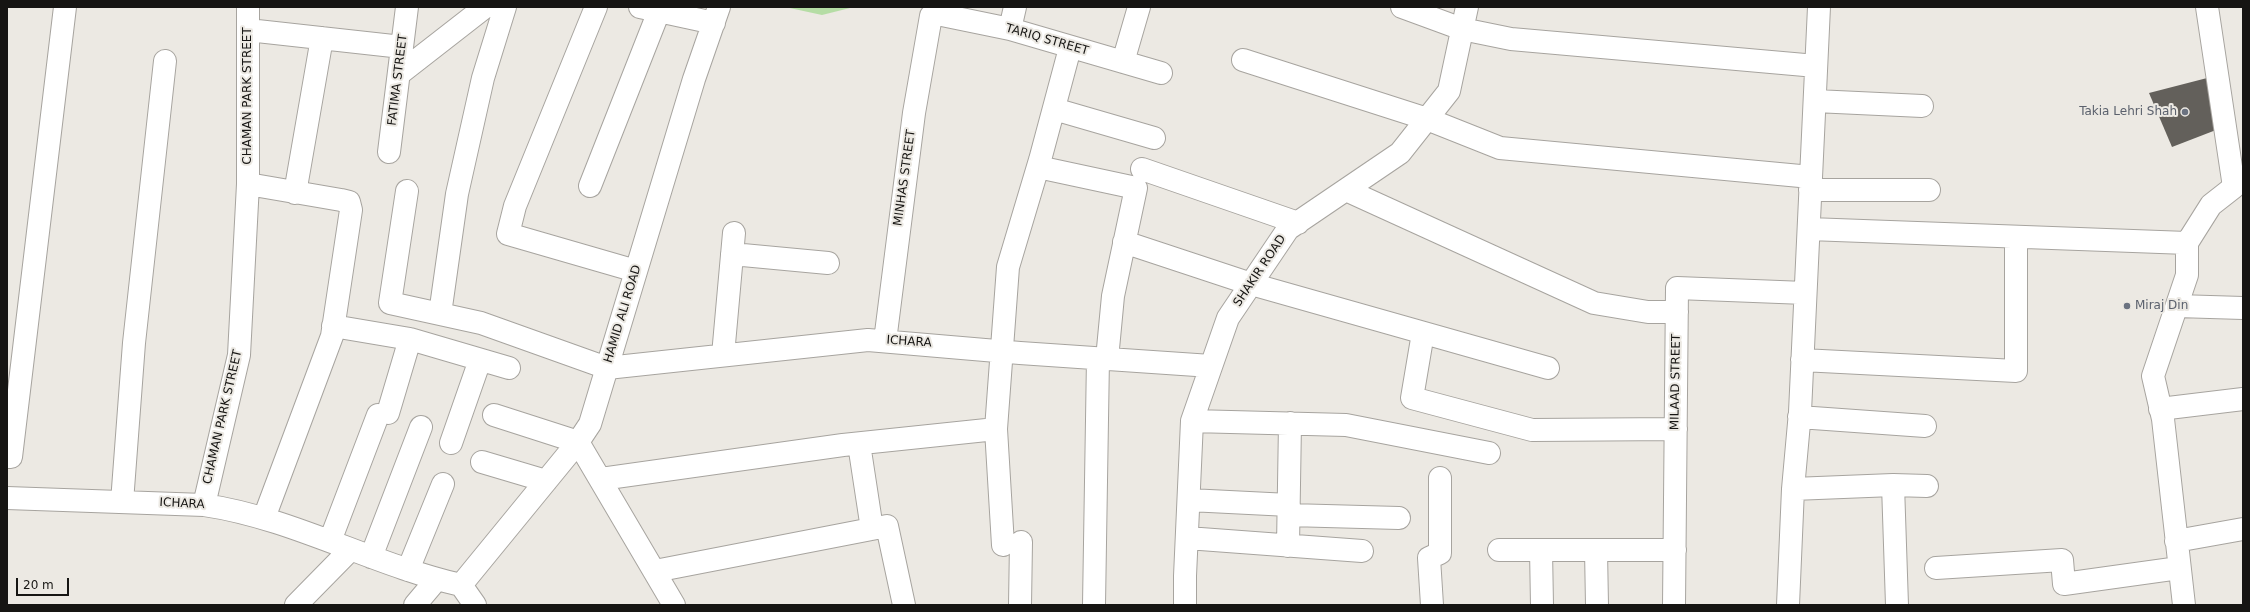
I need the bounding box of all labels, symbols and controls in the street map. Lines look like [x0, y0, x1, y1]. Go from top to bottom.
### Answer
street label: TARIQ STREET [1004, 21, 1090, 59]
street label: CHAMAN PARK STREET [241, 27, 255, 165]
street label: FATIMA STREET [385, 33, 411, 127]
place label: Takia Lehri Shah [2079, 105, 2177, 119]
marker: Takia Lehri Shah [2180, 107, 2190, 117]
street label: MINHAS STREET [891, 129, 919, 227]
street label: SHAKIR ROAD [1231, 232, 1289, 310]
street label: HAMID ALI ROAD [601, 263, 645, 365]
place label: Miraj Din [2135, 299, 2188, 313]
marker: Miraj Din [2122, 301, 2132, 311]
street label: ICHARA [886, 333, 932, 351]
street label: MILAAD STREET [1668, 334, 1684, 430]
street label: CHAMAN PARK STREET [201, 348, 245, 486]
street label: ICHARA [159, 496, 205, 512]
scale bar [18, 570, 71, 596]
text: 20 m [23, 578, 54, 592]

